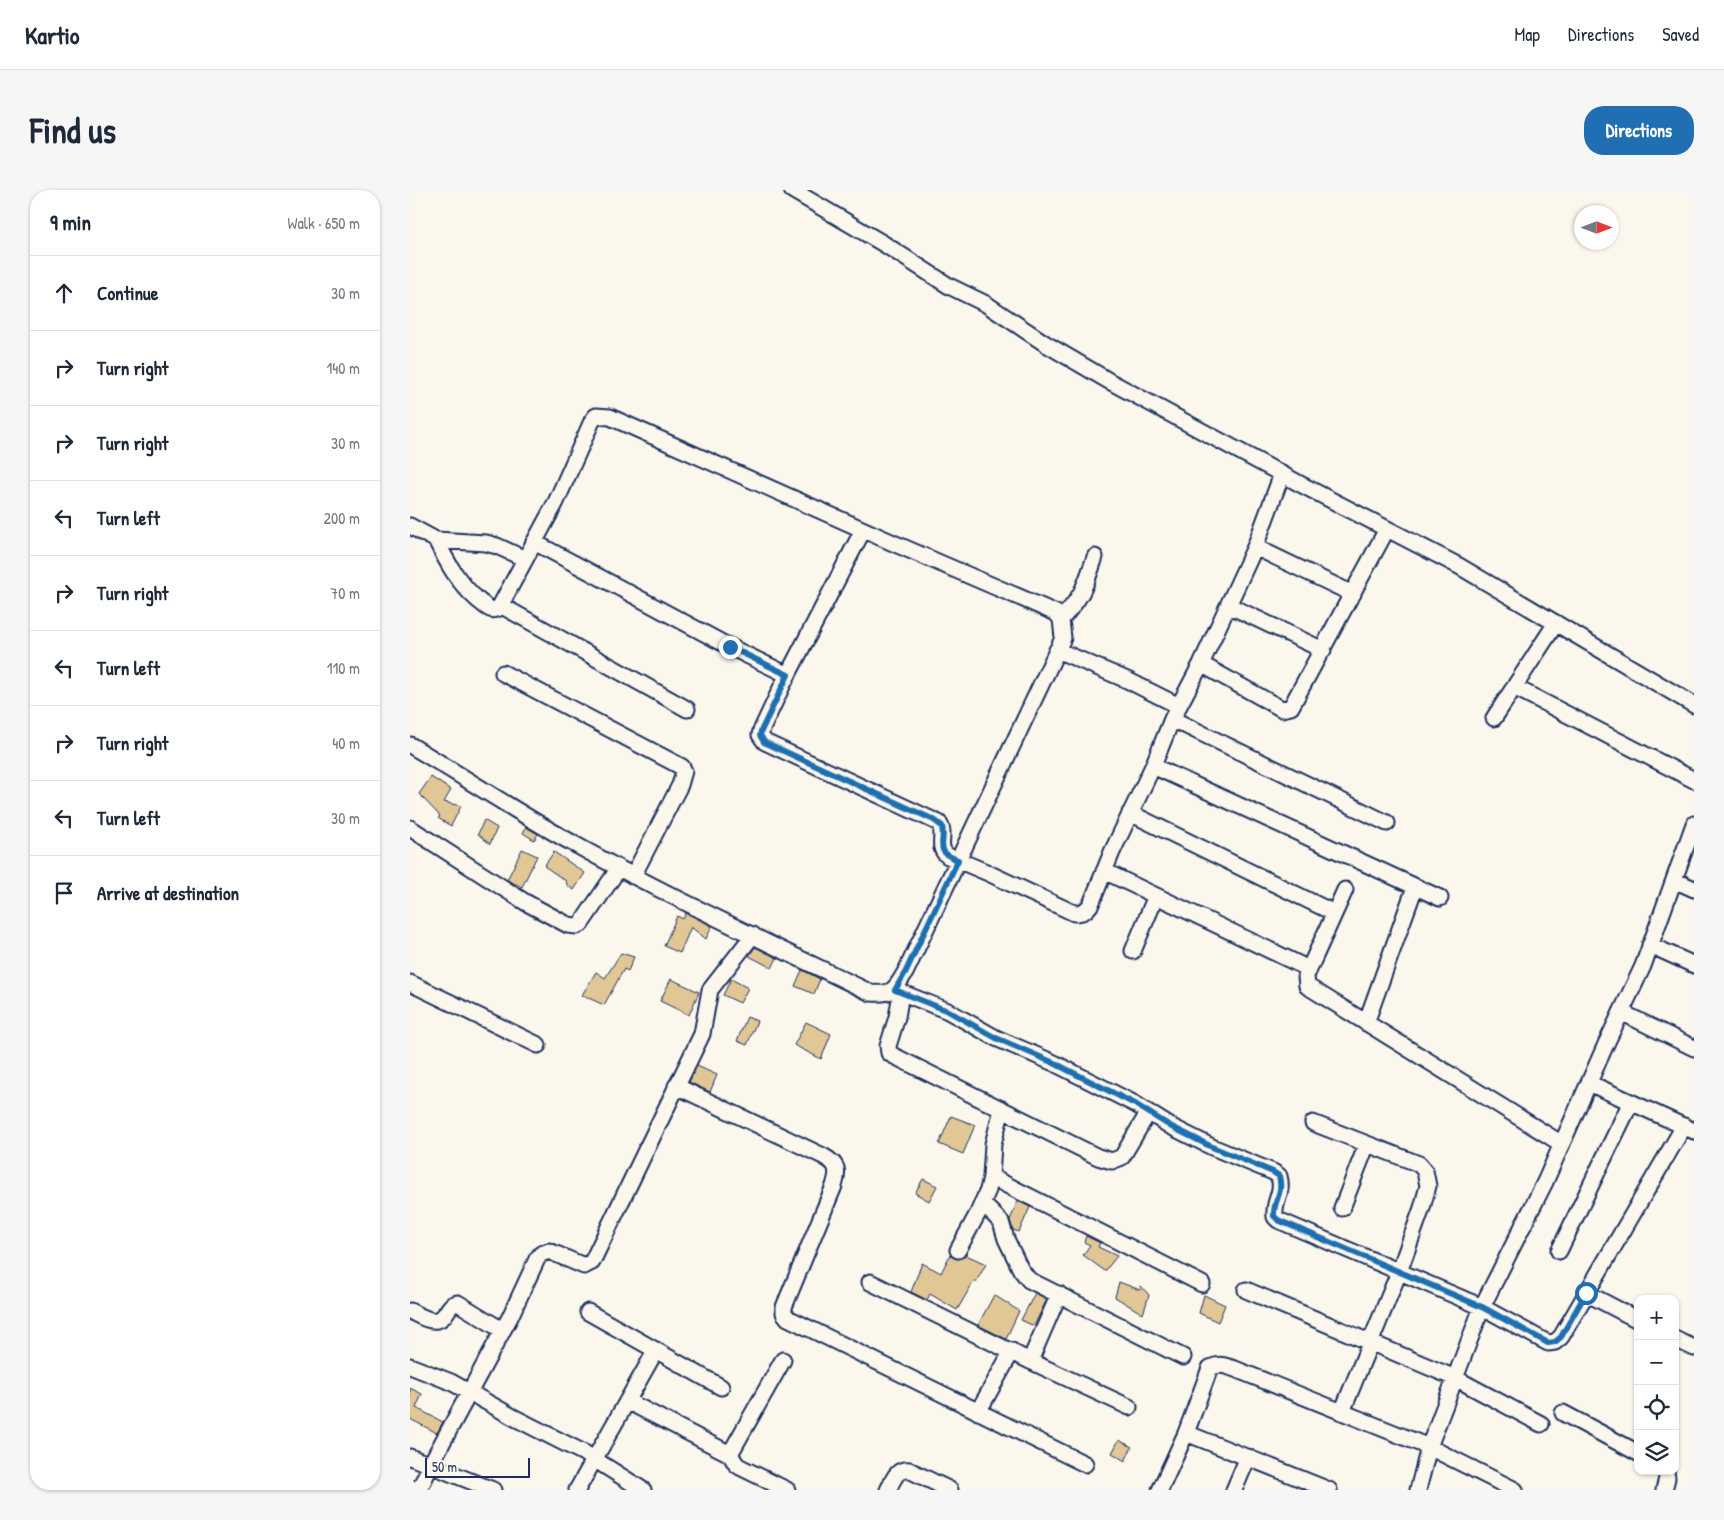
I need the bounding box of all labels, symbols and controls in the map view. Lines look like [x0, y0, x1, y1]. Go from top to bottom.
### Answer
text: Kartio [25, 19, 80, 51]
text: Map [1515, 22, 1540, 47]
text: Directions [1568, 22, 1634, 47]
text: Saved [1662, 22, 1699, 47]
button: Directions [1584, 106, 1694, 155]
text: Find us [30, 107, 116, 154]
north arrow [1574, 205, 1619, 250]
text: 9 min [50, 208, 91, 237]
text: Walk · 650 m [288, 212, 360, 234]
icon: ahead [50, 279, 78, 307]
text: Continue [97, 280, 158, 306]
text: 30 m [331, 282, 360, 304]
icon: right [50, 354, 78, 382]
text: Turn right [97, 355, 168, 381]
text: 140 m [326, 357, 360, 379]
icon: right [50, 429, 78, 457]
text: Turn right [97, 430, 168, 456]
text: 30 m [331, 432, 360, 454]
icon: left [50, 504, 78, 532]
text: Turn left [97, 505, 160, 531]
text: 200 m [324, 507, 360, 529]
icon: right [50, 579, 78, 607]
text: Turn right [97, 580, 168, 606]
text: 70 m [330, 582, 360, 604]
route end [719, 636, 742, 659]
icon: left [50, 654, 78, 682]
text: Turn left [97, 655, 160, 681]
text: 110 m [327, 657, 360, 679]
icon: right [50, 729, 78, 757]
text: Turn right [97, 730, 168, 756]
text: 40 m [332, 732, 360, 754]
icon: left [50, 804, 78, 832]
text: Turn left [97, 805, 160, 831]
text: 30 m [331, 807, 360, 829]
icon: arrive [50, 879, 78, 907]
text: Arrive at destination [97, 880, 239, 906]
route start [1575, 1282, 1598, 1305]
map controls [1634, 1295, 1679, 1475]
button: + [1634, 1295, 1679, 1340]
button: − [1634, 1340, 1679, 1385]
button: locate [1634, 1385, 1679, 1430]
button: layers [1634, 1430, 1679, 1475]
scale bar [425, 1455, 530, 1478]
text: 50 m [432, 1457, 457, 1476]

